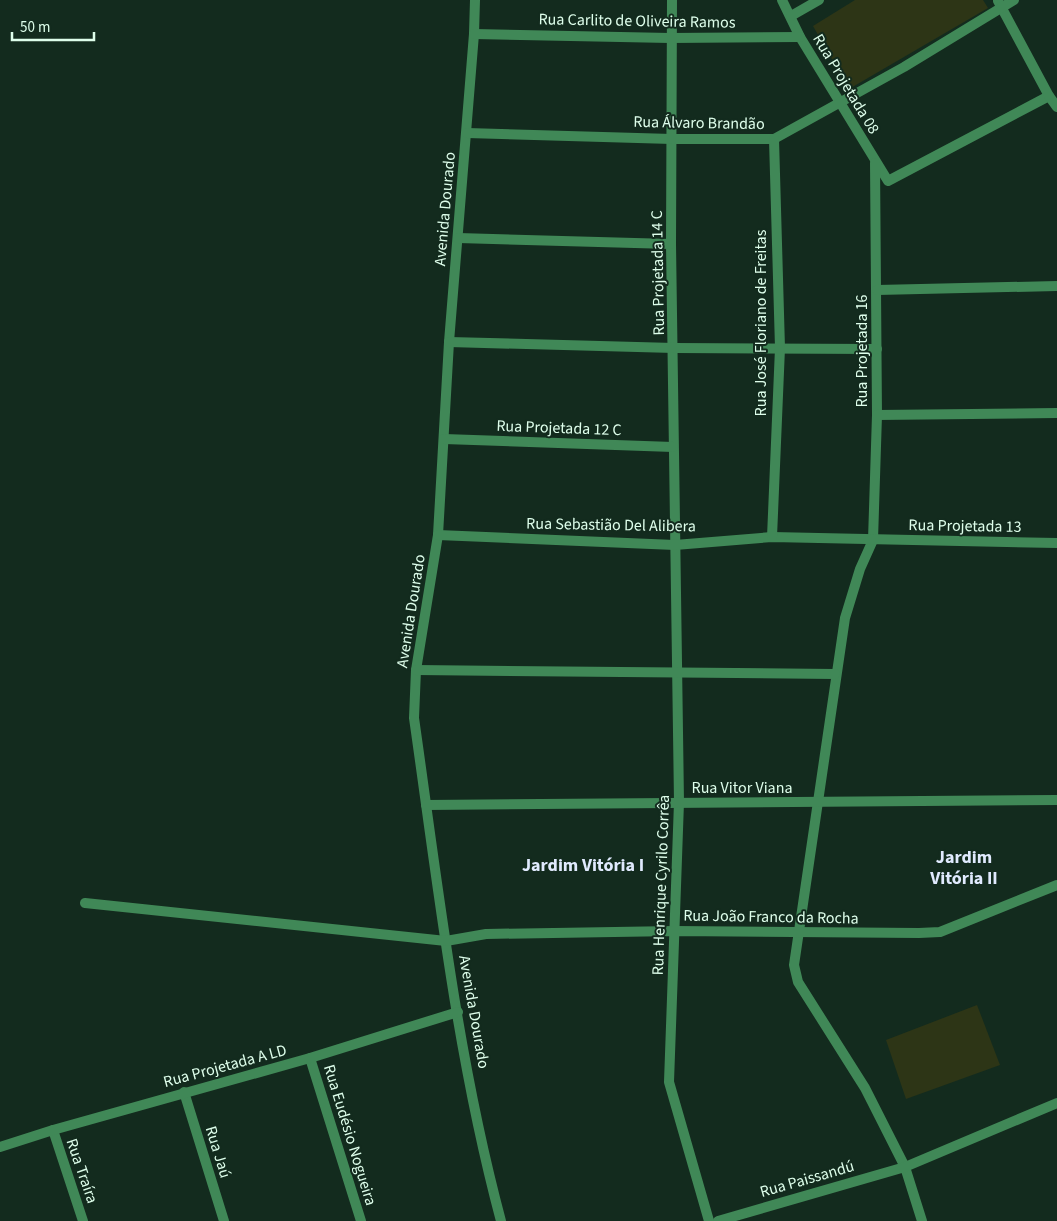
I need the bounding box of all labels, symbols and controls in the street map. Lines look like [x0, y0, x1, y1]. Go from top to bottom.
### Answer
street label: Rua Carlito de Oliveira Ramos [538, 8, 736, 34]
scale bar [12, 10, 95, 42]
text: 50 m [20, 17, 50, 38]
street label: Rua Projetada 08 [807, 30, 885, 138]
street label: Rua Álvaro Brandão [633, 111, 765, 135]
street label: Avenida Dourado [429, 151, 461, 267]
street label: Rua Projetada 14 C [646, 210, 670, 336]
street label: Rua José Floriano de Freitas [750, 229, 772, 416]
street label: Rua Projetada 16 [851, 294, 873, 408]
street label: Rua Projetada 12 C [496, 415, 622, 441]
street label: Rua Sebastião Del Alibera [526, 513, 696, 537]
street label: Rua Projetada 13 [908, 514, 1022, 538]
street label: Avenida Dourado [391, 553, 431, 669]
street label: Rua Vitor Viana [692, 777, 792, 799]
street label: Rua Henrique Cyrilo Corrêa [647, 794, 675, 976]
district label: Jardim Vitória II [929, 845, 998, 891]
district label: Jardim Vitória I [522, 853, 644, 878]
street label: Rua João Franco da Rocha [683, 904, 859, 930]
street label: Avenida Dourado [453, 954, 495, 1070]
street label: Rua Projetada A LD [161, 1039, 289, 1093]
street label: Rua Eudésio Nogueira [318, 1062, 382, 1208]
street label: Rua Jaú [200, 1123, 236, 1181]
street label: Rua Traíra [61, 1136, 103, 1206]
street label: Rua Paissandú [757, 1155, 857, 1203]

